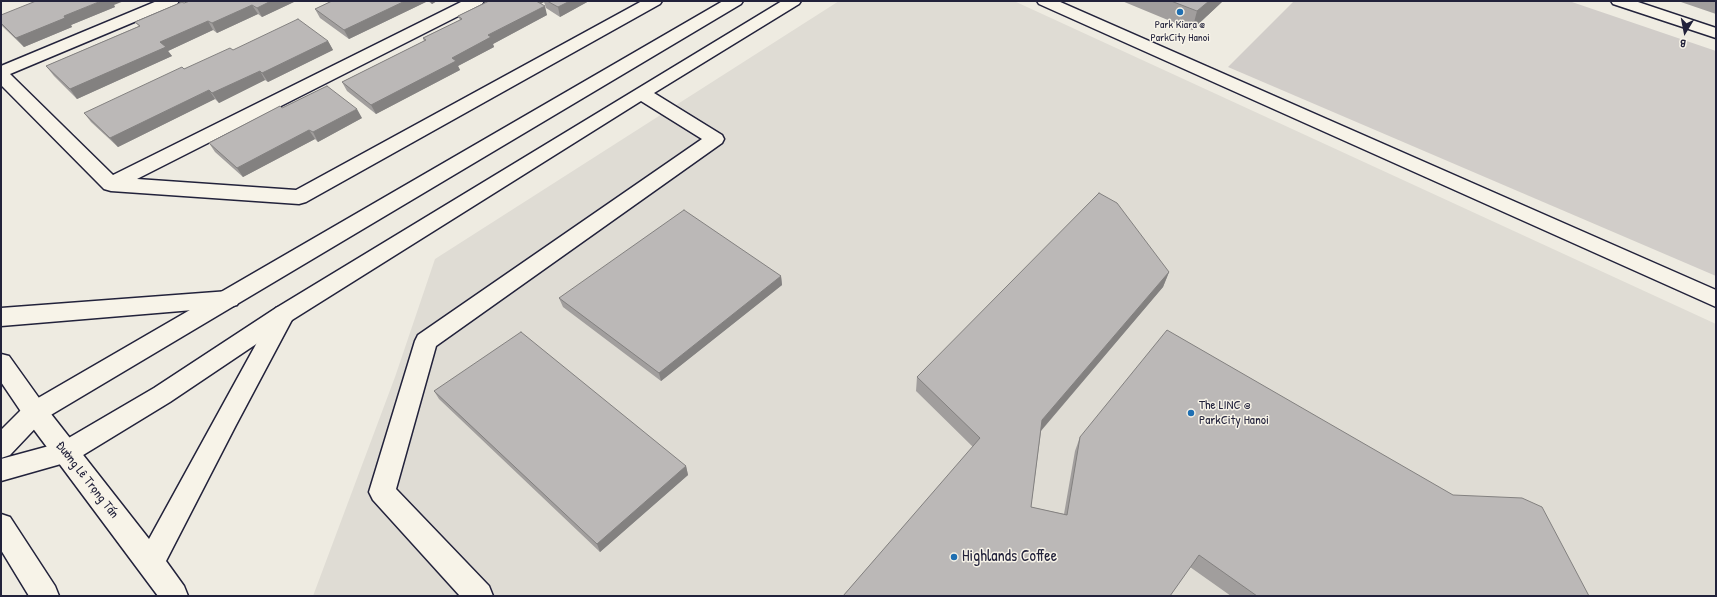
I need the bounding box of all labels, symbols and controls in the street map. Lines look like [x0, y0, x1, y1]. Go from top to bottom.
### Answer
marker: Park Kiara @ ParkCity Hanoi [1175, 7, 1185, 17]
north arrow [1665, 12, 1705, 52]
place label: Park Kiara @ ParkCity Hanoi [1150, 18, 1210, 44]
text: B [1679, 36, 1687, 51]
place label: The LINC @ ParkCity Hanoi [1199, 398, 1269, 429]
marker: The LINC @ ParkCity Hanoi [1186, 408, 1196, 418]
street label: Đường Lê Trọng Tấn [52, 438, 122, 522]
place label: Highlands Coffee [962, 547, 1057, 567]
marker: Highlands Coffee [949, 552, 959, 562]

